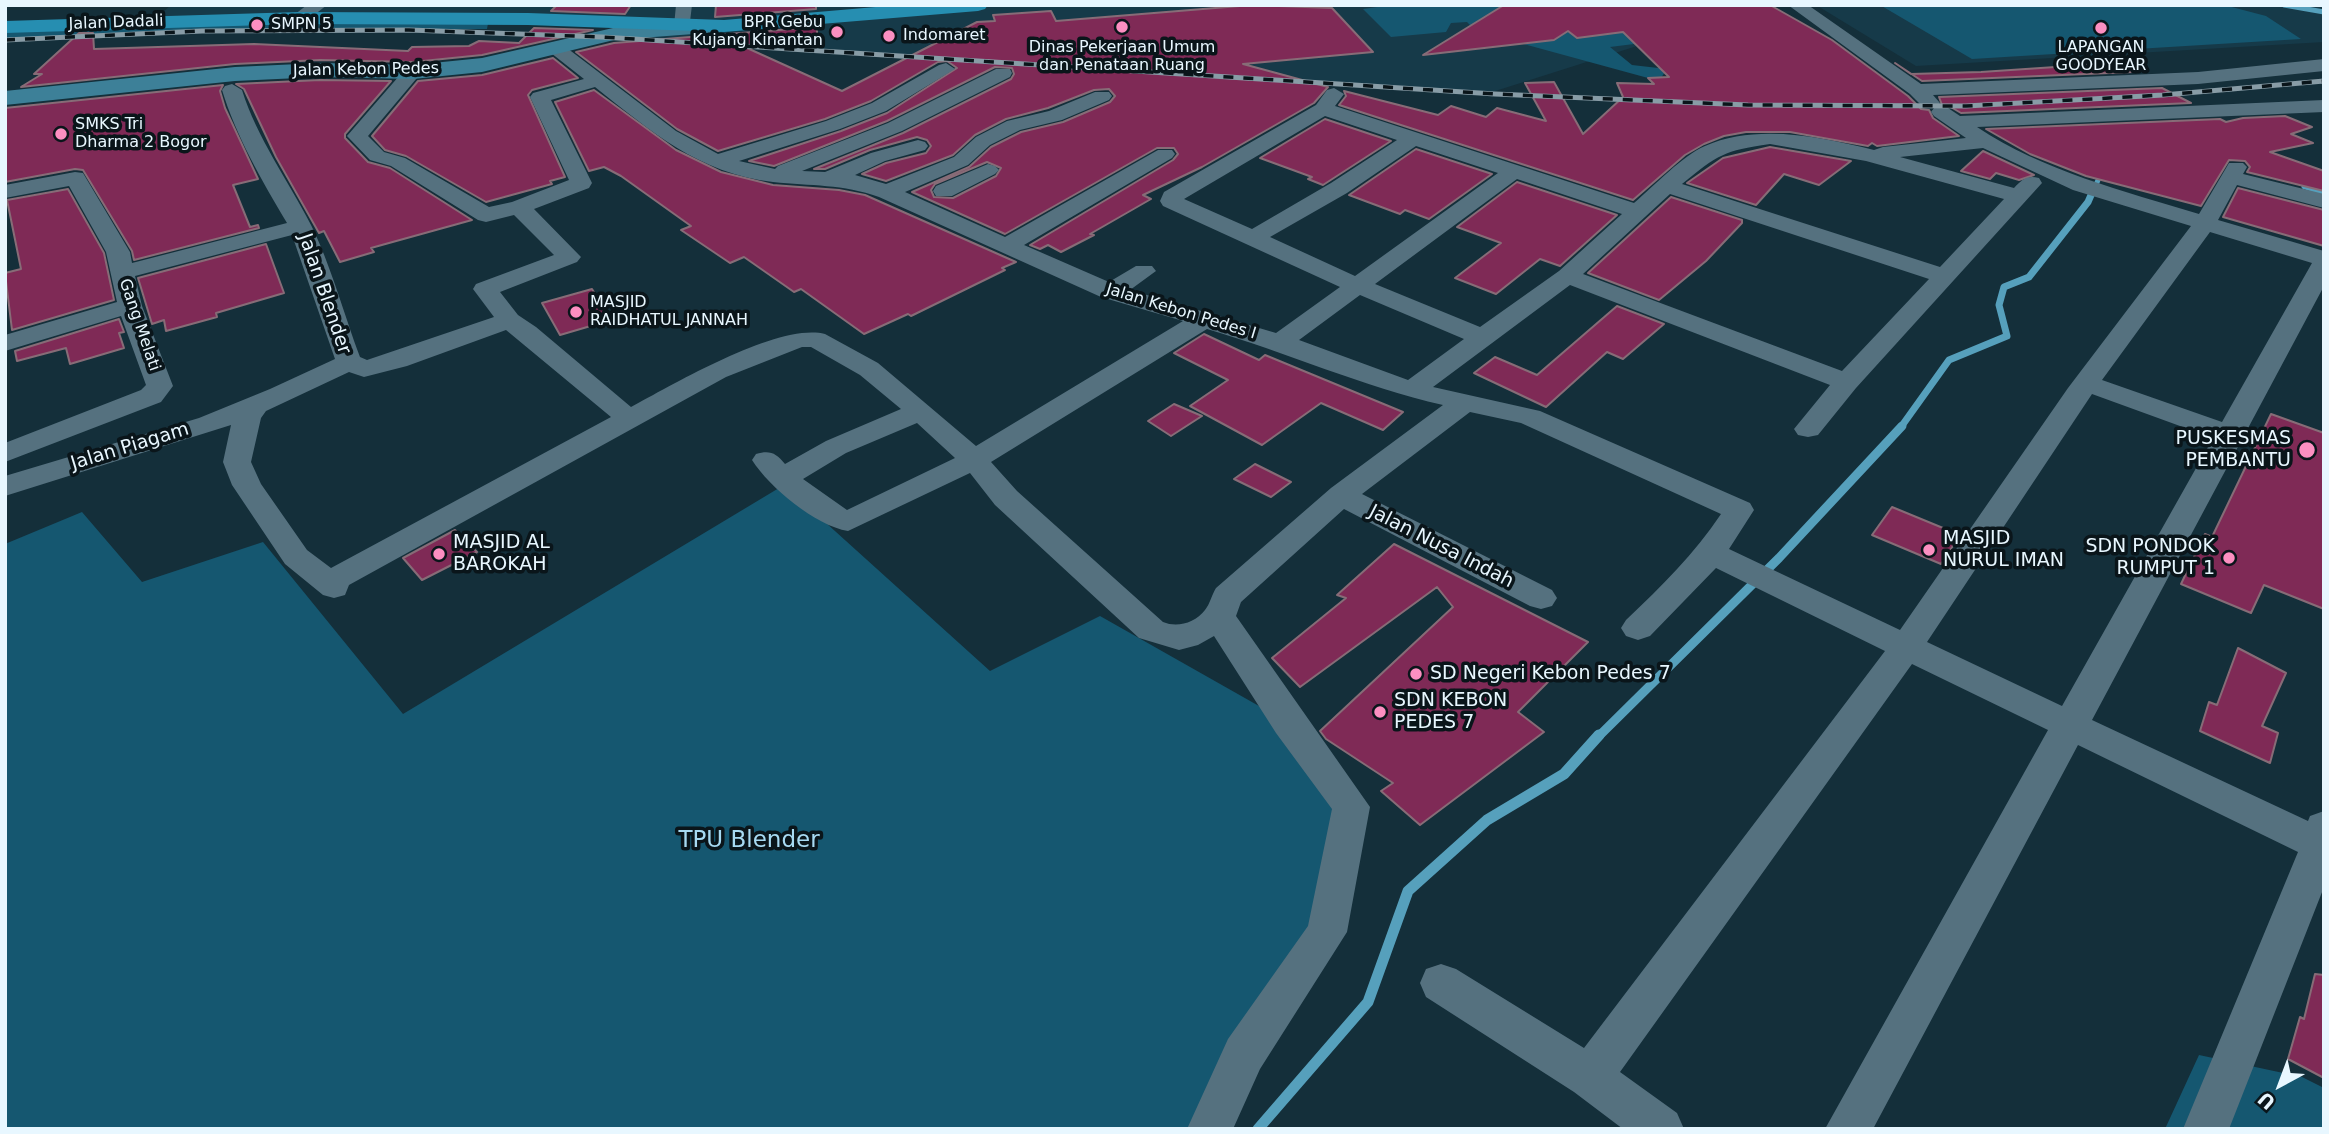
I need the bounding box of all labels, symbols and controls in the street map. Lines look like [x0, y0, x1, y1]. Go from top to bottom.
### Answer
street label: Jalan Dadali [68, 12, 164, 34]
place label: BPR Gebu Kujang Kinantan [692, 13, 823, 51]
place label: SMPN 5 [271, 15, 332, 35]
marker: SMPN 5 [249, 17, 265, 33]
marker: Dinas Pekerjaan Umum dan Penataan Ruang [1114, 19, 1130, 35]
marker: LAPANGAN GOODYEAR [2093, 20, 2109, 36]
marker: BPR Gebu Kujang Kinantan [829, 24, 845, 40]
place label: Indomaret [903, 26, 986, 46]
marker: Indomaret [881, 28, 897, 44]
place label: Dinas Pekerjaan Umum dan Penataan Ruang [1029, 38, 1215, 76]
place label: LAPANGAN GOODYEAR [2056, 38, 2146, 76]
street label: Jalan Kebon Pedes [293, 59, 439, 81]
place label: SMKS Tri Dharma 2 Bogor [75, 115, 207, 153]
marker: SMKS Tri Dharma 2 Bogor [53, 126, 69, 142]
street label: Jalan Blender [293, 231, 355, 357]
street label: Gang Melati [114, 276, 164, 374]
street label: Jalan Kebon Pedes I [1104, 280, 1258, 344]
place label: MASJID RAIDHATUL JANNAH [590, 293, 748, 331]
marker: MASJID RAIDHATUL JANNAH [568, 304, 584, 320]
street label: Jalan Piagam [68, 418, 192, 476]
place label: PUSKESMAS PEMBANTU [2176, 428, 2291, 472]
marker: PUSKESMAS PEMBANTU [2297, 440, 2317, 460]
street label: Jalan Nusa Indah [1365, 501, 1517, 593]
place label: MASJID NURUL IMAN [1943, 528, 2064, 572]
place label: MASJID AL BAROKAH [453, 532, 550, 576]
place label: SDN PONDOK RUMPUT 1 [2085, 536, 2215, 580]
marker: MASJID NURUL IMAN [1921, 542, 1937, 558]
marker: MASJID AL BAROKAH [431, 546, 447, 562]
marker: SDN PONDOK RUMPUT 1 [2221, 550, 2237, 566]
place label: SD Negeri Kebon Pedes 7 [1430, 663, 1671, 685]
marker: SD Negeri Kebon Pedes 7 [1408, 666, 1424, 682]
place label: SDN KEBON PEDES 7 [1394, 690, 1507, 734]
marker: SDN KEBON PEDES 7 [1372, 704, 1388, 720]
park label: TPU Blender [678, 827, 820, 855]
north arrow [2245, 1050, 2315, 1120]
text: U [2253, 1087, 2279, 1114]

